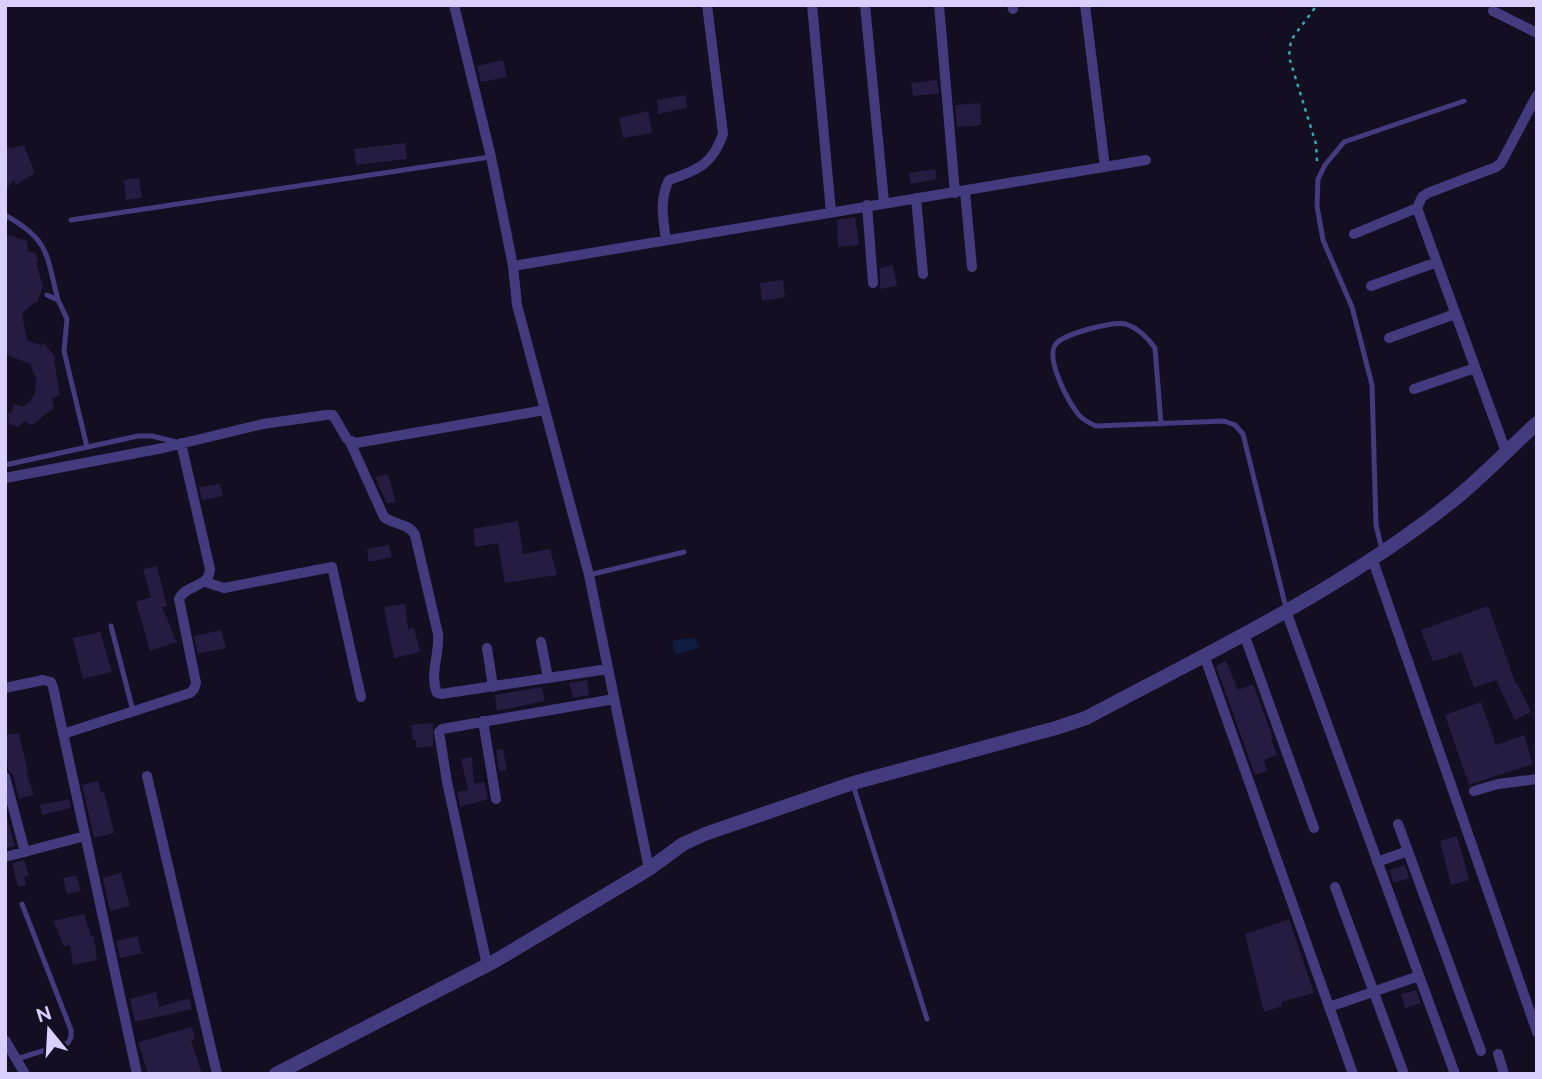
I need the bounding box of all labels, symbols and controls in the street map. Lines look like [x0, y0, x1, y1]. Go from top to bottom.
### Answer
north arrow [14, 995, 84, 1065]
text: N [33, 1001, 54, 1027]

